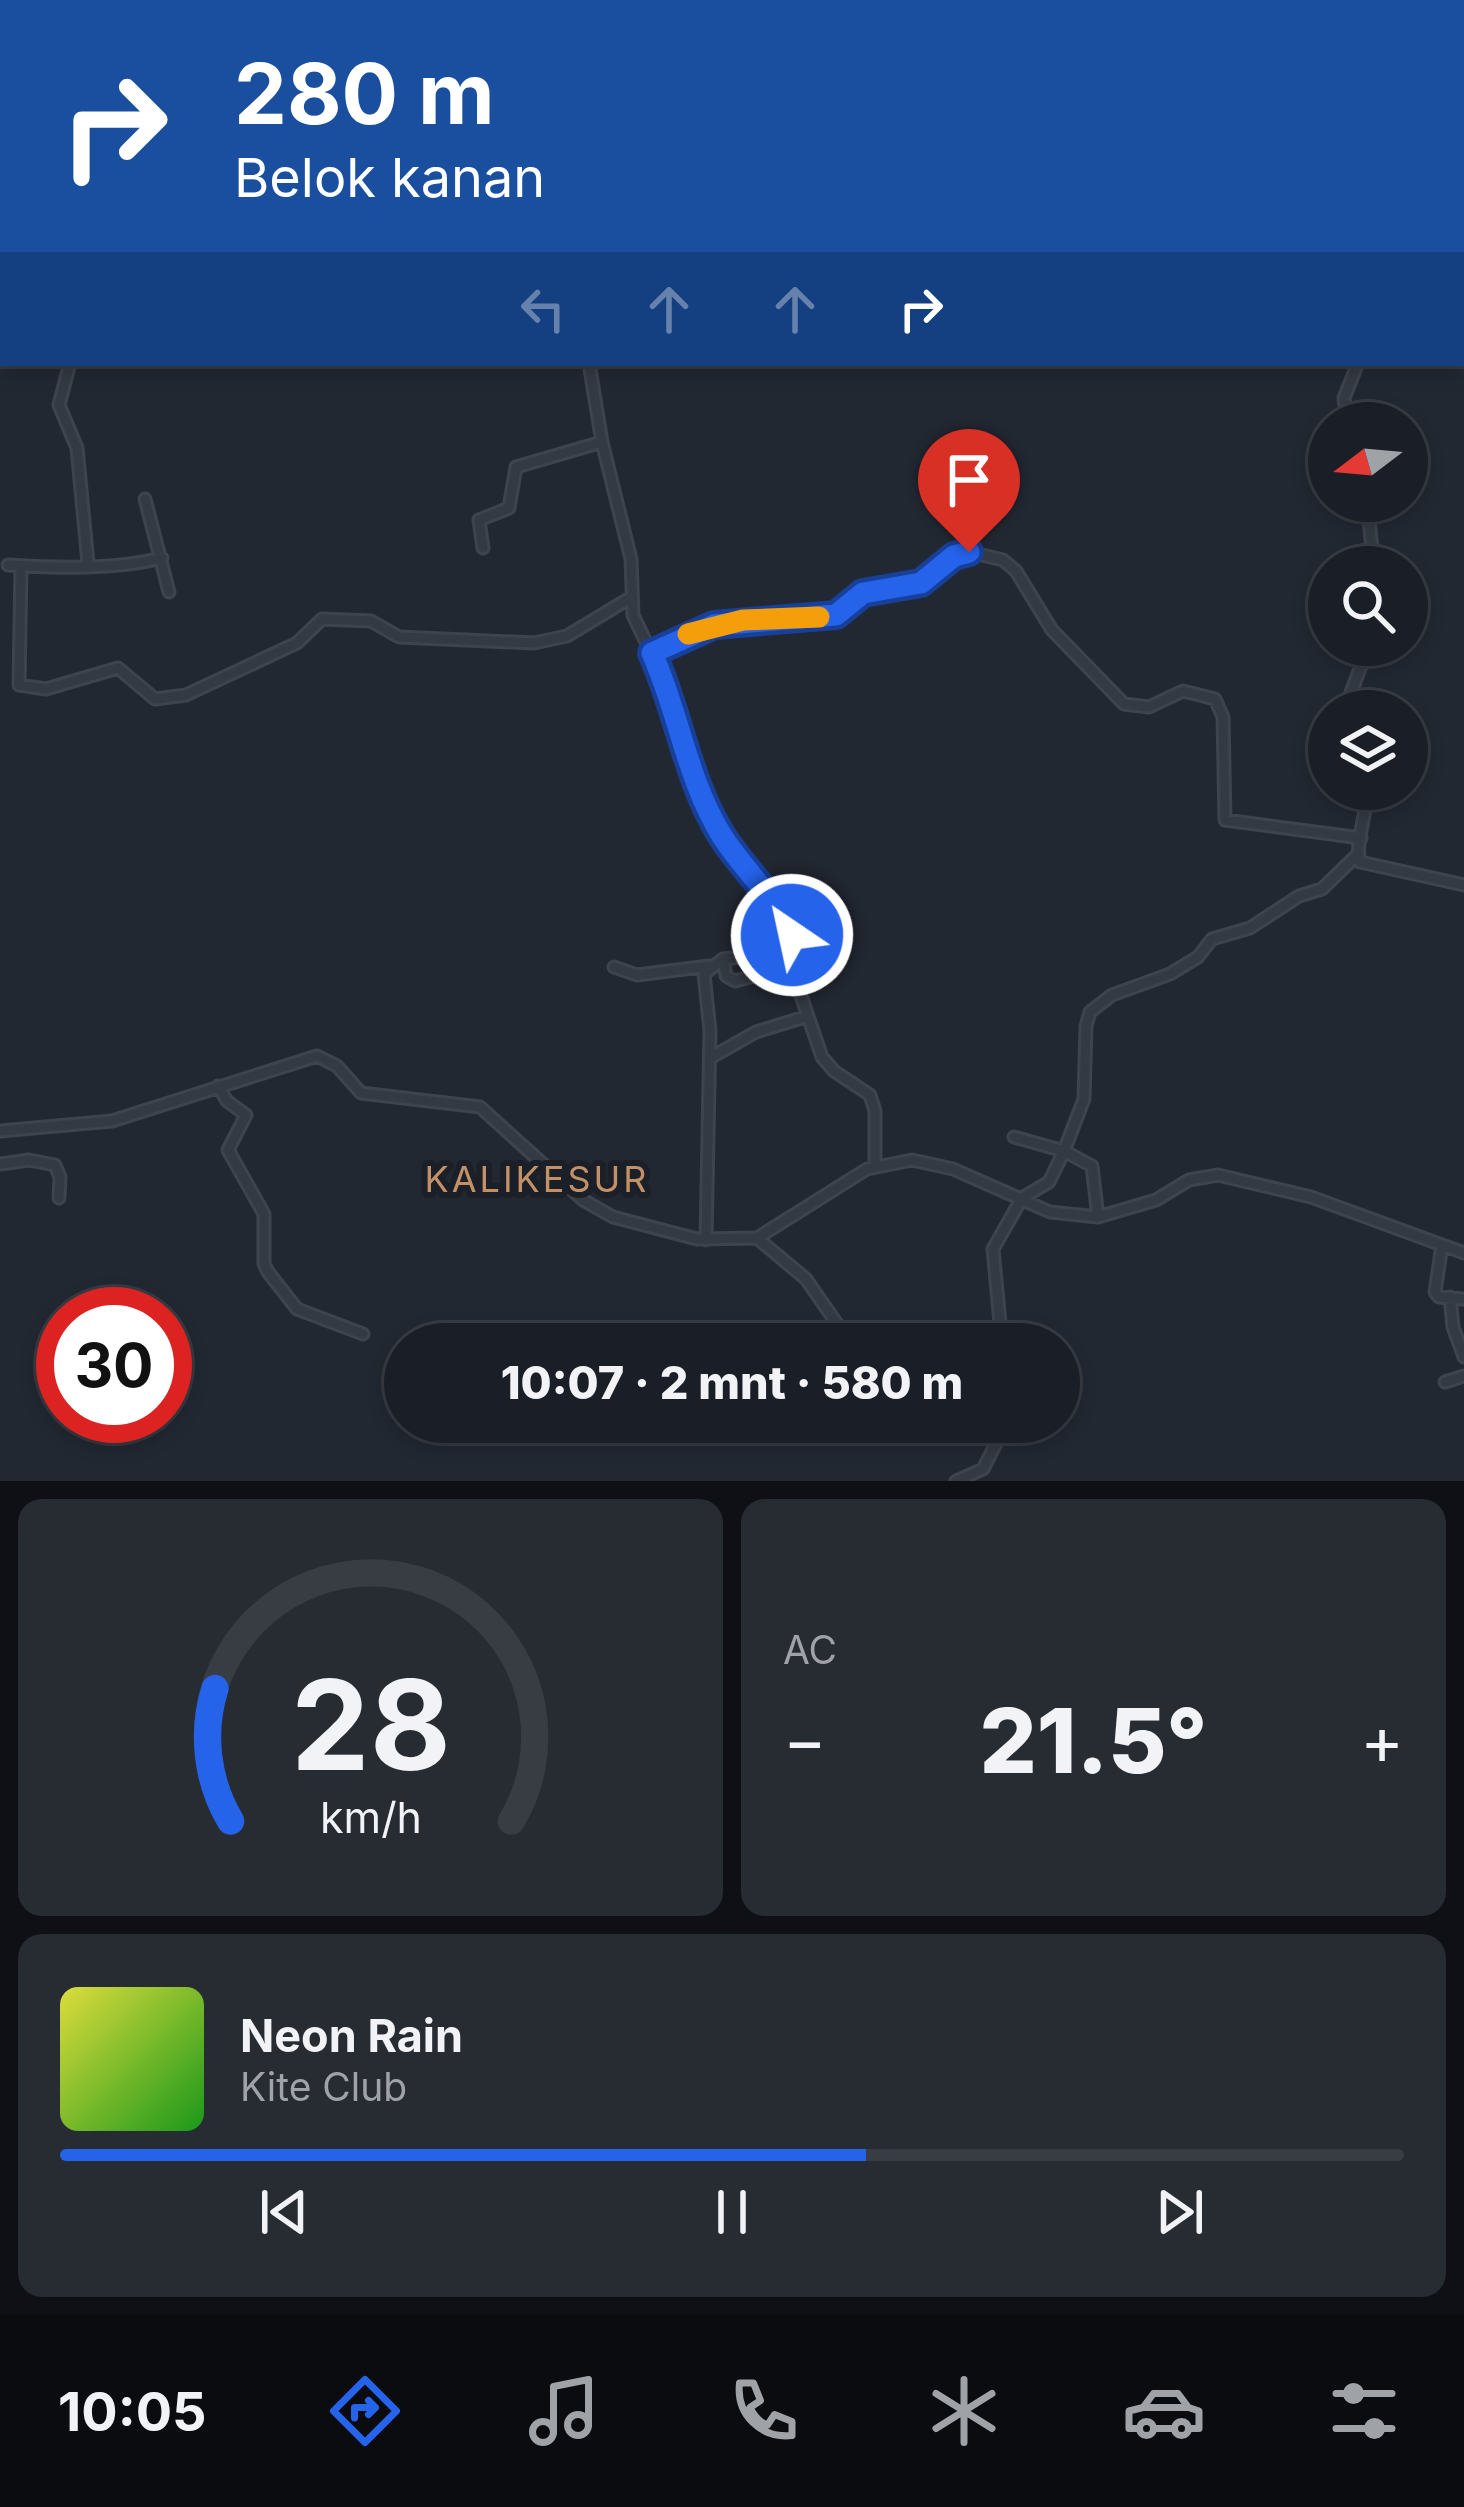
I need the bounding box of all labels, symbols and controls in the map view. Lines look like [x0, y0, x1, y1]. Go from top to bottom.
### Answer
text: 280 m [234, 43, 495, 144]
icon: right [36, 48, 192, 204]
text: Belok kanan [234, 145, 545, 210]
icon: left [510, 276, 576, 342]
icon: ahead [636, 276, 702, 342]
icon: ahead [762, 276, 828, 342]
icon: right [888, 276, 954, 342]
north arrow [1308, 402, 1428, 522]
map controls [1308, 402, 1428, 810]
pin [918, 429, 1020, 552]
icon: arrive [936, 447, 1002, 513]
button: search [1308, 546, 1428, 666]
button: layers [1308, 690, 1428, 810]
position arrow [729, 872, 855, 998]
district label: KALIKESUR [425, 1157, 649, 1201]
speed limit sign: 30 [36, 1287, 192, 1443]
text: 10:07 · 2 mnt · 580 m [501, 1355, 963, 1410]
text: AC [783, 1626, 837, 1673]
text: 28 [291, 1649, 450, 1800]
text: 21.5° [979, 1686, 1208, 1795]
text: − [783, 1700, 827, 1780]
text: + [1360, 1700, 1404, 1780]
text: km/h [320, 1790, 421, 1842]
text: Neon Rain [240, 2008, 463, 2063]
text: Kite Club [240, 2063, 407, 2110]
icon: previous [251, 2179, 317, 2245]
icon: pause [699, 2179, 765, 2245]
icon: next [1147, 2179, 1213, 2245]
icon: directions [323, 2369, 407, 2453]
icon: music [522, 2369, 606, 2453]
icon: phone [722, 2369, 806, 2453]
icon: climate [922, 2369, 1006, 2453]
icon: car [1122, 2369, 1206, 2453]
icon: filters [1322, 2369, 1406, 2453]
text: 10:05 [58, 2379, 207, 2444]

